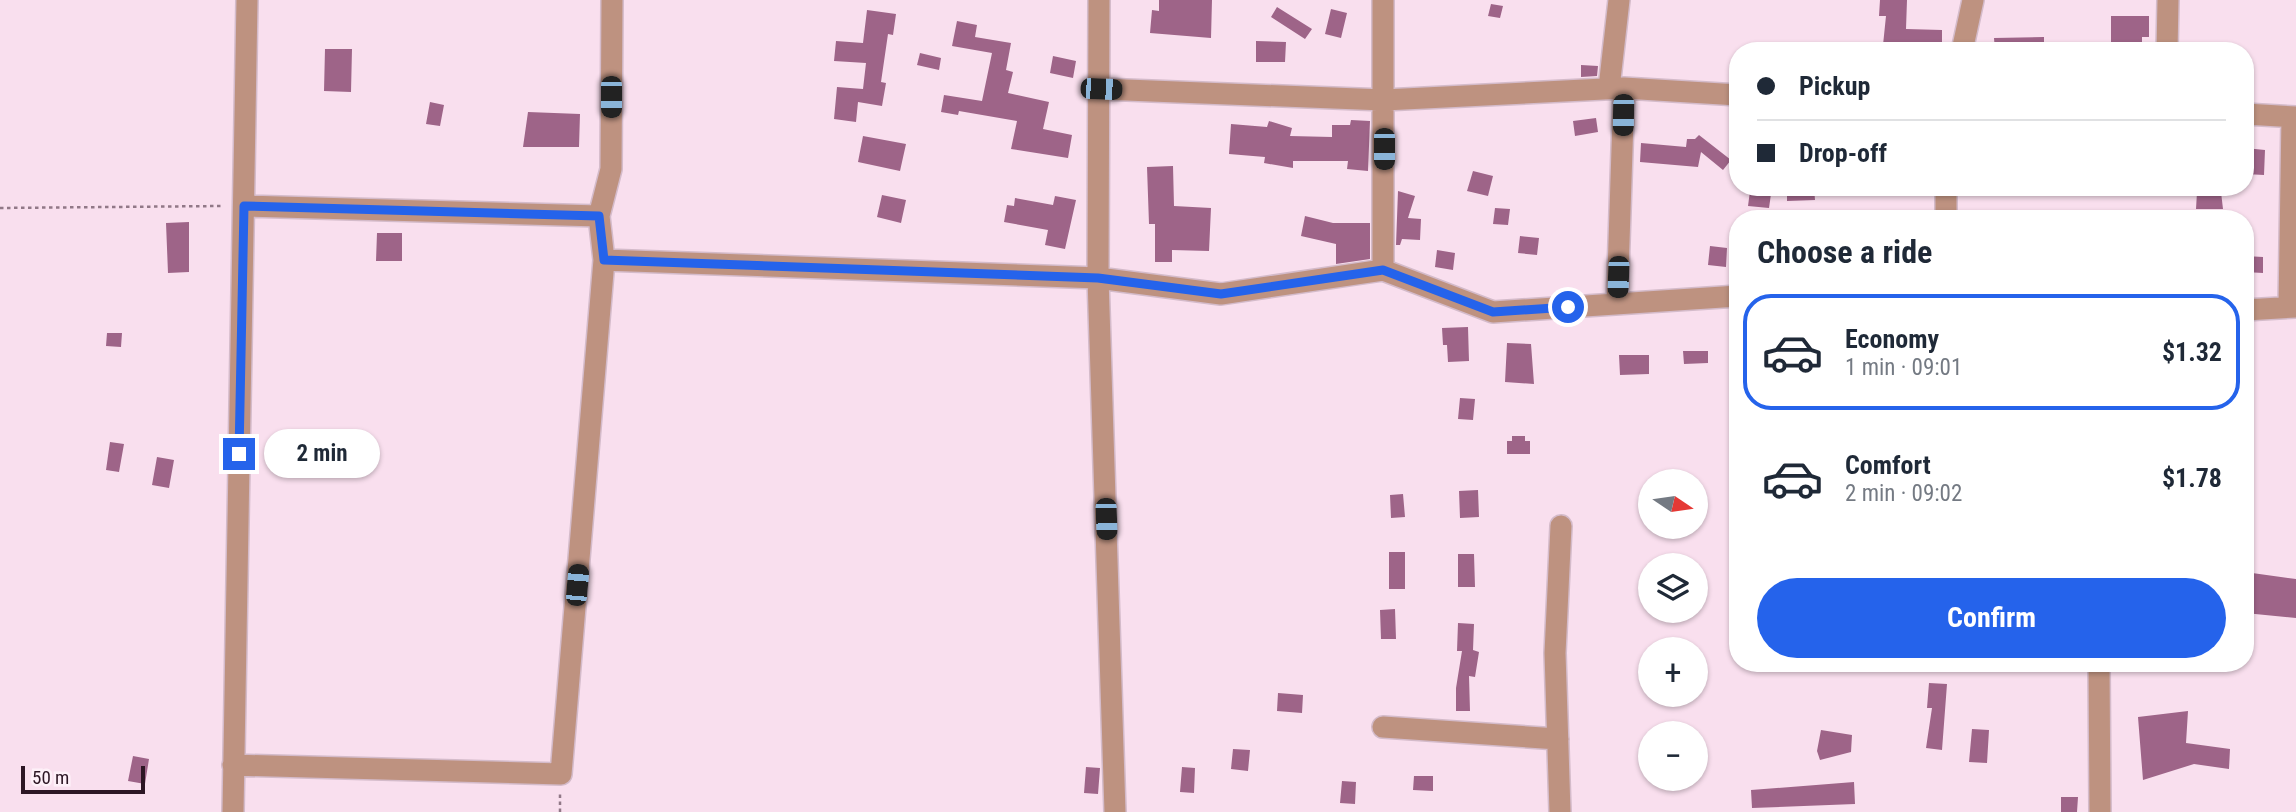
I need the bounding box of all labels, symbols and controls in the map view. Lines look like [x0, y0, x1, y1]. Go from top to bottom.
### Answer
text: Pickup [1799, 71, 1870, 101]
car [601, 76, 622, 118]
car [1080, 78, 1123, 100]
car [1613, 94, 1634, 136]
car [1374, 128, 1395, 170]
text: Drop-off [1799, 138, 1887, 168]
text: Choose a ride [1757, 233, 1932, 271]
car [1607, 256, 1630, 298]
route start [1552, 291, 1584, 323]
icon: car [1761, 321, 1824, 384]
text: Economy [1845, 324, 1939, 354]
text: $1.32 [2162, 337, 2222, 367]
text: 1 min · 09:01 [1845, 354, 1962, 381]
callout: 2 min [264, 430, 379, 478]
route end [223, 438, 255, 470]
text: 2 min [296, 440, 348, 467]
icon: car [1761, 447, 1824, 510]
text: Comfort [1845, 450, 1931, 480]
text: $1.78 [2162, 463, 2222, 493]
north arrow [1638, 469, 1708, 539]
map controls [1638, 469, 1708, 791]
text: 2 min · 09:02 [1845, 480, 1962, 507]
car [1095, 498, 1118, 540]
button: layers [1638, 553, 1708, 623]
car [565, 563, 590, 607]
button: Confirm [1757, 578, 2226, 658]
button: + [1638, 637, 1708, 707]
button: − [1638, 721, 1708, 791]
scale bar [21, 763, 145, 795]
text: 50 m [32, 766, 69, 789]

